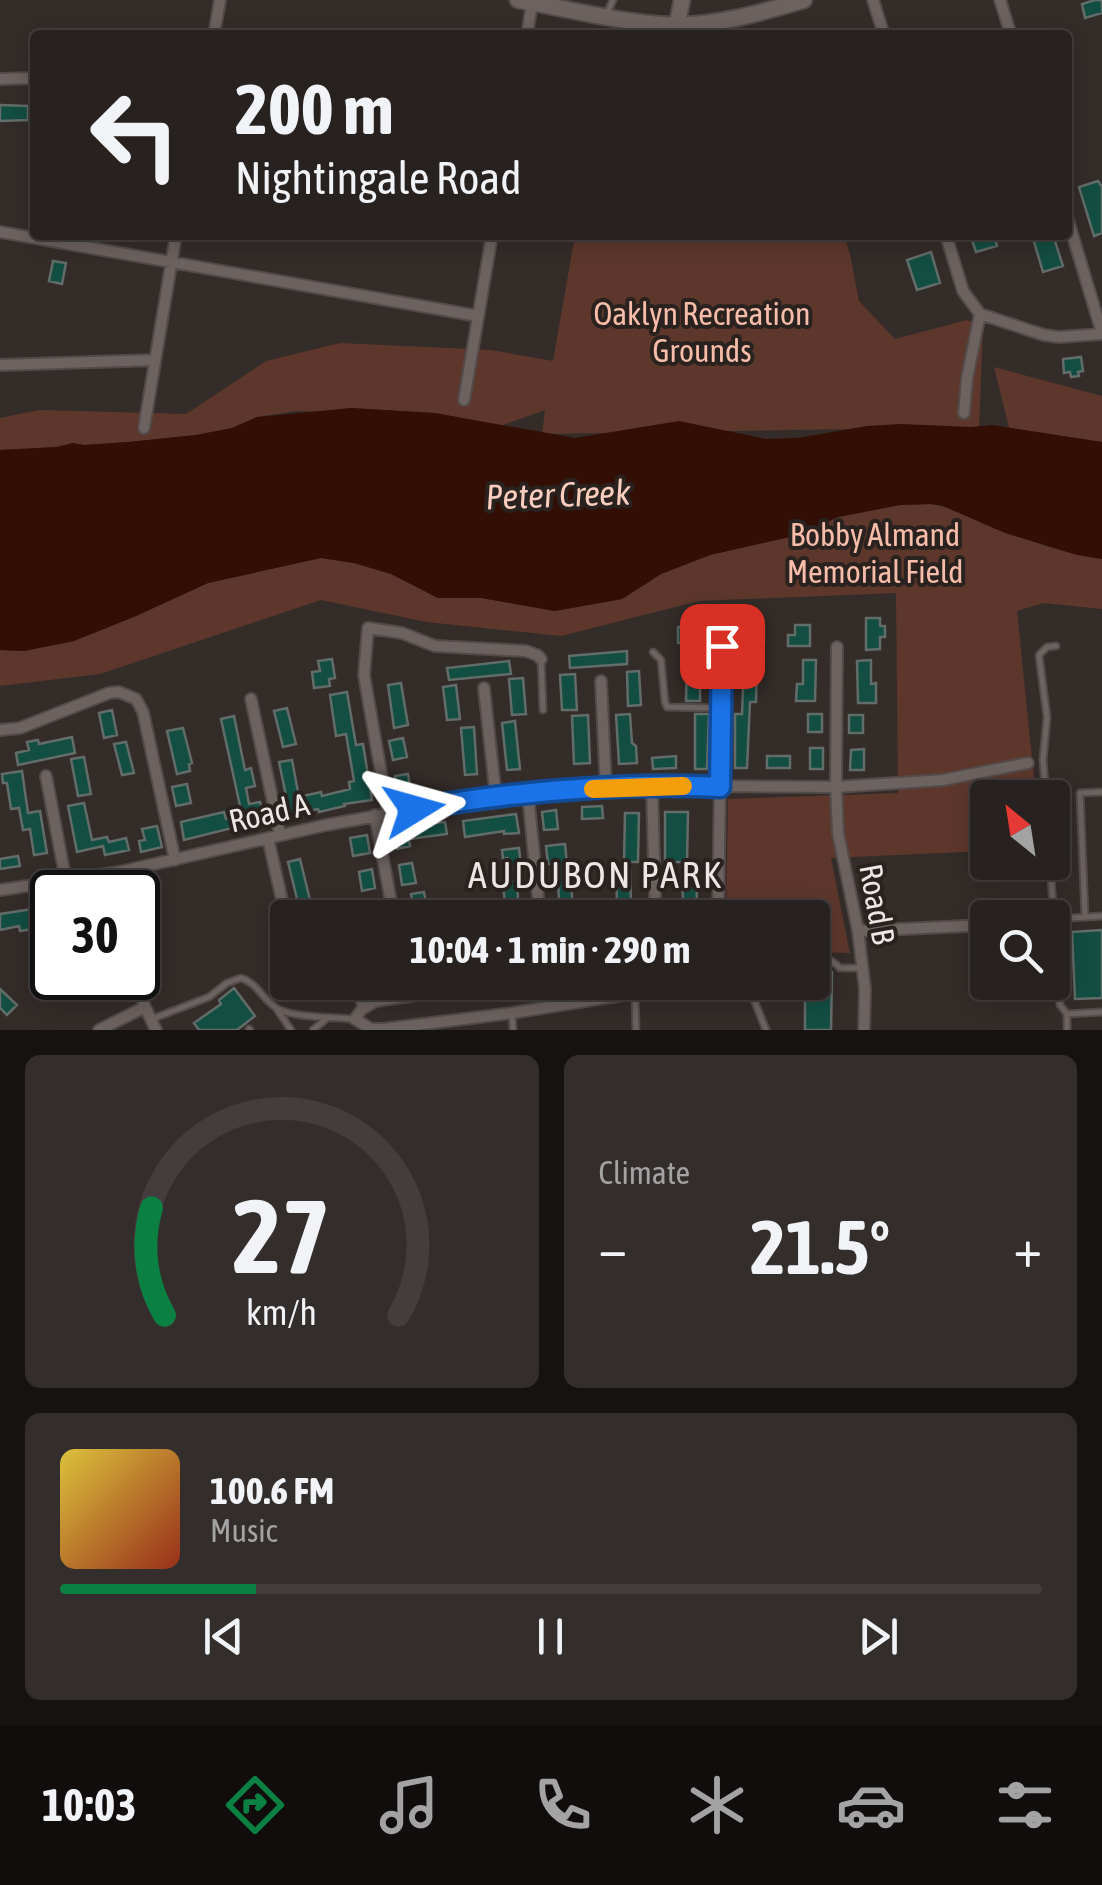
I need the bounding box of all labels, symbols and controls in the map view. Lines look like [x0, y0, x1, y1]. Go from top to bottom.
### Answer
text: 200 m [235, 69, 394, 149]
icon: left [70, 70, 200, 200]
text: Nightingale Road [235, 152, 522, 204]
park label: Oaklyn Recreation Grounds [593, 295, 811, 369]
water label: Peter Creek [485, 471, 632, 517]
park label: Bobby Almand Memorial Field [787, 516, 963, 590]
pin [680, 604, 765, 689]
icon: arrive [695, 619, 750, 674]
position arrow [362, 757, 466, 861]
north arrow [970, 780, 1070, 880]
map controls [970, 780, 1070, 1000]
street label: Road A [225, 785, 313, 840]
district label: AUDUBON PARK [468, 853, 724, 896]
street label: Road B [852, 861, 903, 947]
speed limit sign: 30 [30, 870, 160, 1000]
button: search [970, 900, 1070, 1000]
text: 10:04 · 1 min · 290 m [410, 928, 690, 971]
text: Climate [599, 1154, 690, 1191]
text: 27 [233, 1176, 331, 1295]
text: 21.5° [750, 1204, 890, 1290]
text: − [599, 1216, 627, 1279]
text: + [1013, 1216, 1042, 1279]
text: km/h [246, 1292, 317, 1333]
text: 100.6 FM [210, 1469, 334, 1512]
text: Music [210, 1512, 277, 1549]
icon: previous [196, 1609, 251, 1664]
icon: pause [523, 1609, 578, 1664]
icon: next [851, 1609, 906, 1664]
icon: directions [220, 1770, 290, 1840]
icon: music [374, 1770, 444, 1840]
icon: phone [528, 1770, 598, 1840]
icon: climate [682, 1770, 752, 1840]
icon: car [836, 1770, 906, 1840]
icon: filters [990, 1770, 1060, 1840]
text: 10:03 [42, 1779, 136, 1831]

